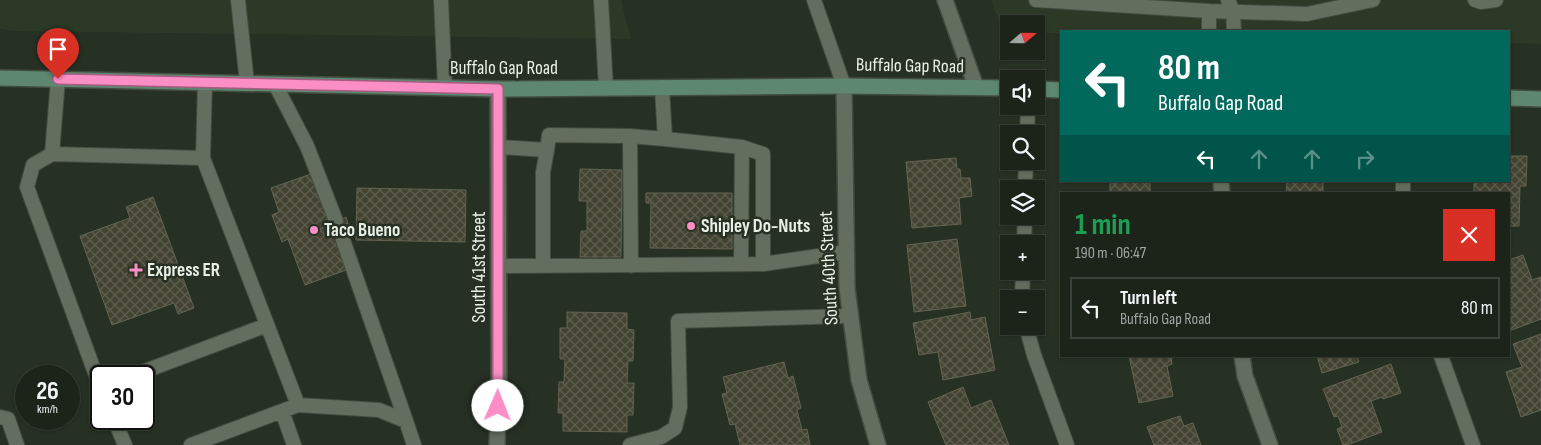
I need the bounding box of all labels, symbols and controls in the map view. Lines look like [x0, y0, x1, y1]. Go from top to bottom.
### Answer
north arrow [1000, 15, 1045, 60]
map controls [1000, 15, 1045, 335]
pin [37, 28, 79, 79]
icon: arrive [44, 35, 72, 63]
text: 80 m [1158, 47, 1220, 90]
icon: left [1075, 50, 1140, 115]
street label: Buffalo Gap Road [856, 54, 964, 78]
street label: Buffalo Gap Road [450, 57, 558, 80]
button: sound [1000, 70, 1045, 115]
text: Buffalo Gap Road [1158, 90, 1283, 117]
button: search [1000, 125, 1045, 170]
icon: left [1192, 145, 1220, 173]
icon: ahead [1245, 145, 1273, 173]
icon: ahead [1298, 145, 1326, 173]
icon: right [1351, 145, 1379, 173]
button: layers [1000, 180, 1045, 225]
text: 1 min [1075, 207, 1131, 243]
button: close [1443, 209, 1495, 261]
street label: South 40th Street [815, 210, 843, 326]
street label: South 41st Street [468, 211, 491, 323]
place label: Shipley Do-Nuts [701, 215, 810, 238]
place label: Taco Bueno [324, 219, 400, 242]
marker: Shipley Do-Nuts [685, 220, 697, 232]
marker: Taco Bueno [308, 224, 320, 236]
button: + [1000, 235, 1045, 280]
text: 190 m · 06:47 [1075, 244, 1146, 263]
place label: Express ER [147, 259, 220, 282]
marker: Express ER [129, 263, 143, 277]
text: Turn left [1120, 287, 1177, 310]
button: − [1000, 290, 1045, 335]
icon: left [1077, 294, 1105, 322]
text: 80 m [1461, 297, 1493, 320]
text: Buffalo Gap Road [1120, 310, 1211, 329]
speed limit sign: 30 [90, 365, 155, 430]
text: 26 [36, 376, 59, 407]
position arrow [471, 379, 523, 431]
text: km/h [37, 402, 58, 417]

